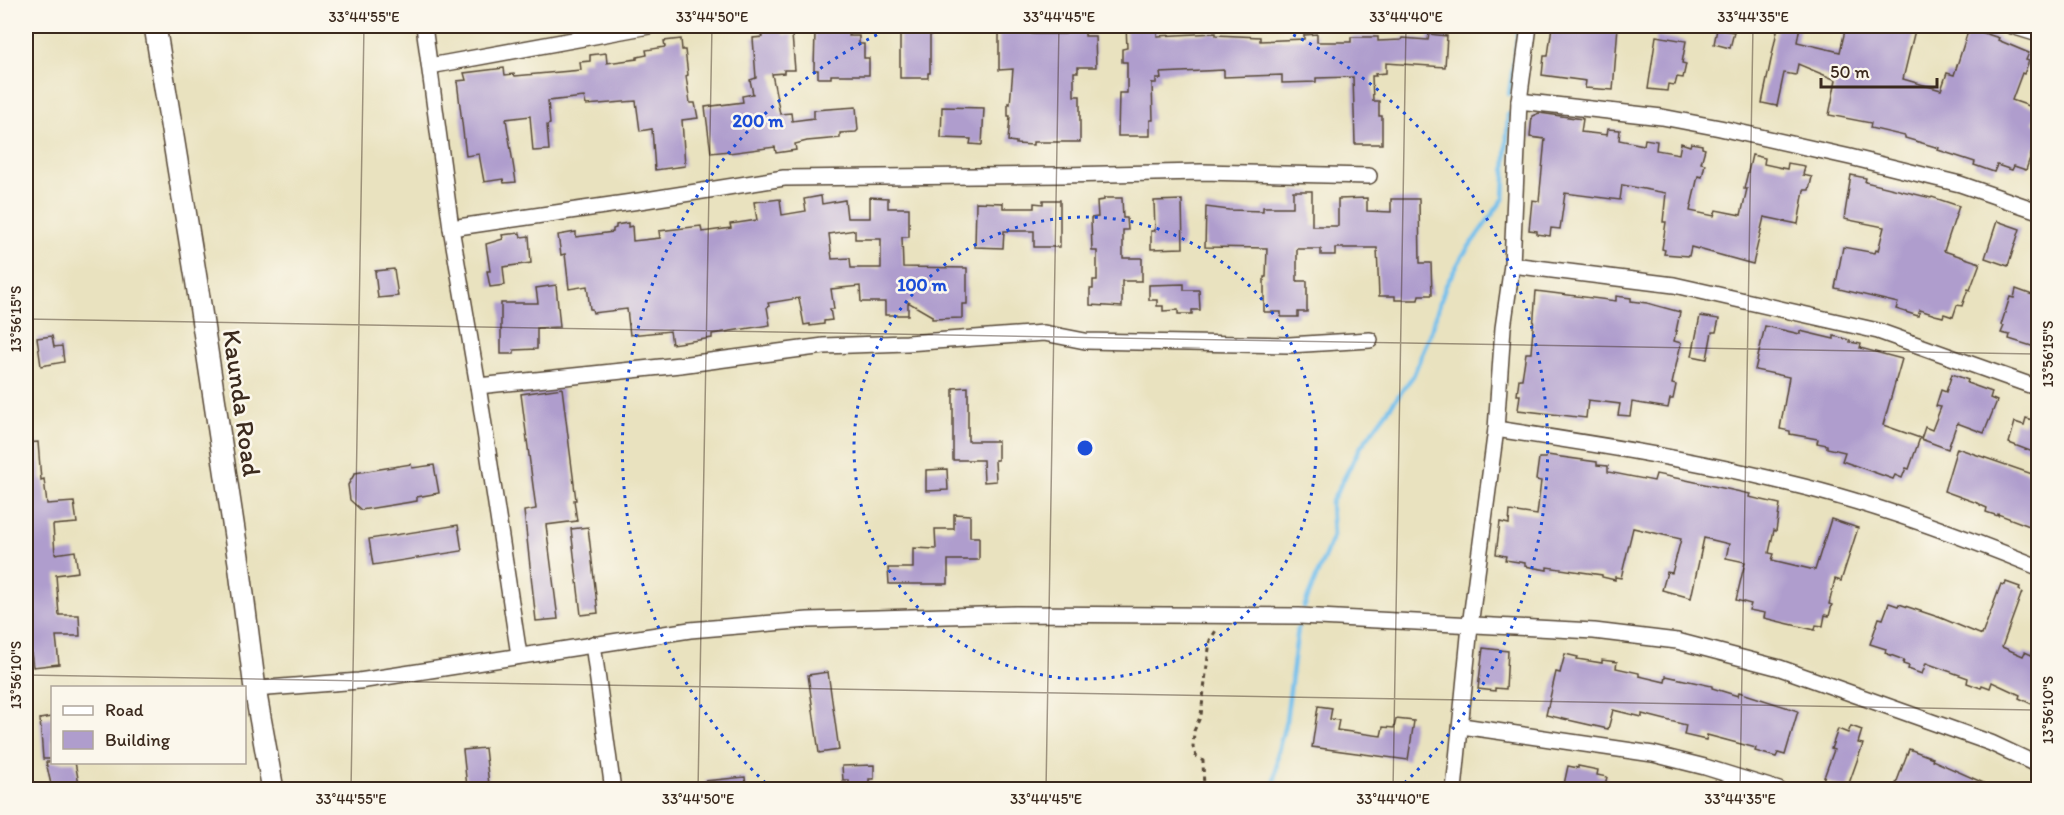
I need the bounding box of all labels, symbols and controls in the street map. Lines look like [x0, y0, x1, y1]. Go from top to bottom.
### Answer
text: 33°44'55"E [328, 8, 400, 26]
text: 33°44'50"E [676, 8, 748, 26]
text: 33°44'45"E [1023, 8, 1095, 26]
text: 33°44'40"E [1369, 8, 1443, 26]
text: 33°44'35"E [1717, 8, 1789, 26]
scale bar [1821, 51, 1936, 89]
text: 50 m [1830, 61, 1870, 83]
text: 200 m [733, 110, 784, 132]
text: 100 m [897, 274, 948, 296]
text: 13°56'15"S [7, 286, 25, 352]
text: 13°56'15"S [2039, 321, 2057, 387]
street label: Kaunda Road [216, 327, 268, 479]
centre of rings [1075, 438, 1095, 458]
text: 13°56'10"S [7, 641, 25, 709]
text: 13°56'10"S [2039, 676, 2057, 744]
legend [51, 686, 246, 764]
text: Road [105, 699, 144, 721]
text: Building [105, 729, 171, 751]
text: 33°44'55"E [315, 790, 387, 808]
text: 33°44'50"E [662, 790, 734, 808]
text: 33°44'45"E [1010, 790, 1082, 808]
text: 33°44'40"E [1356, 790, 1430, 808]
text: 33°44'35"E [1704, 790, 1776, 808]

